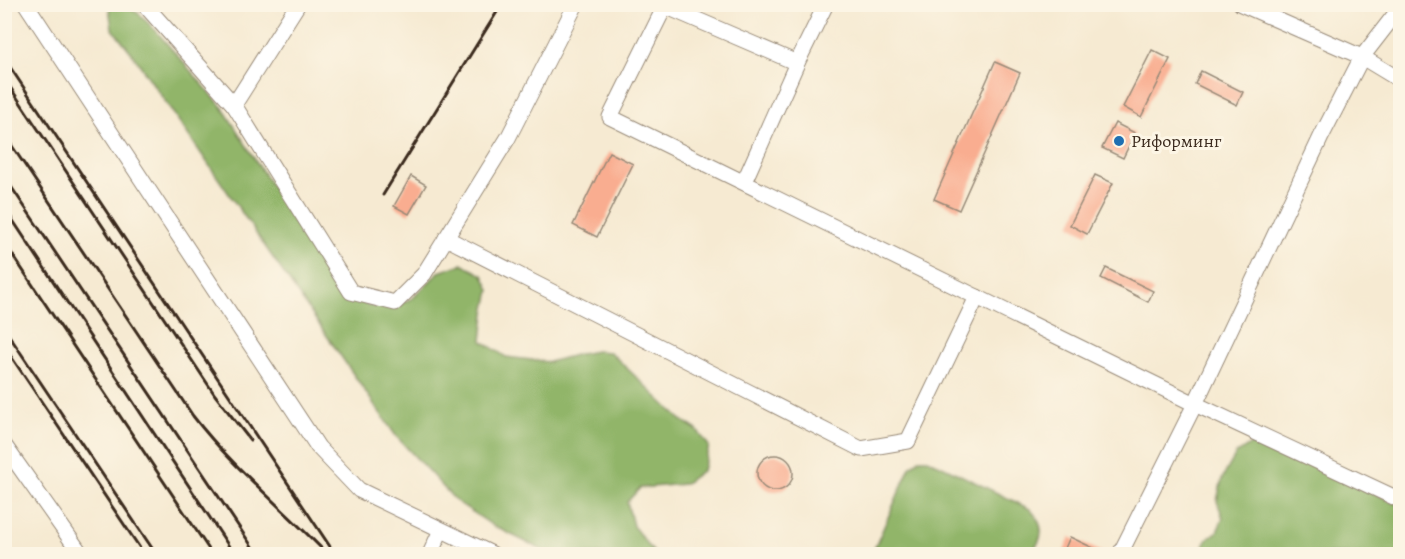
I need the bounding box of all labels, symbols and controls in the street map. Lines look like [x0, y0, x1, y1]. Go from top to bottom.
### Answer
place label: Риформинг [1131, 129, 1222, 153]
marker: Риформинг [1112, 134, 1126, 148]

